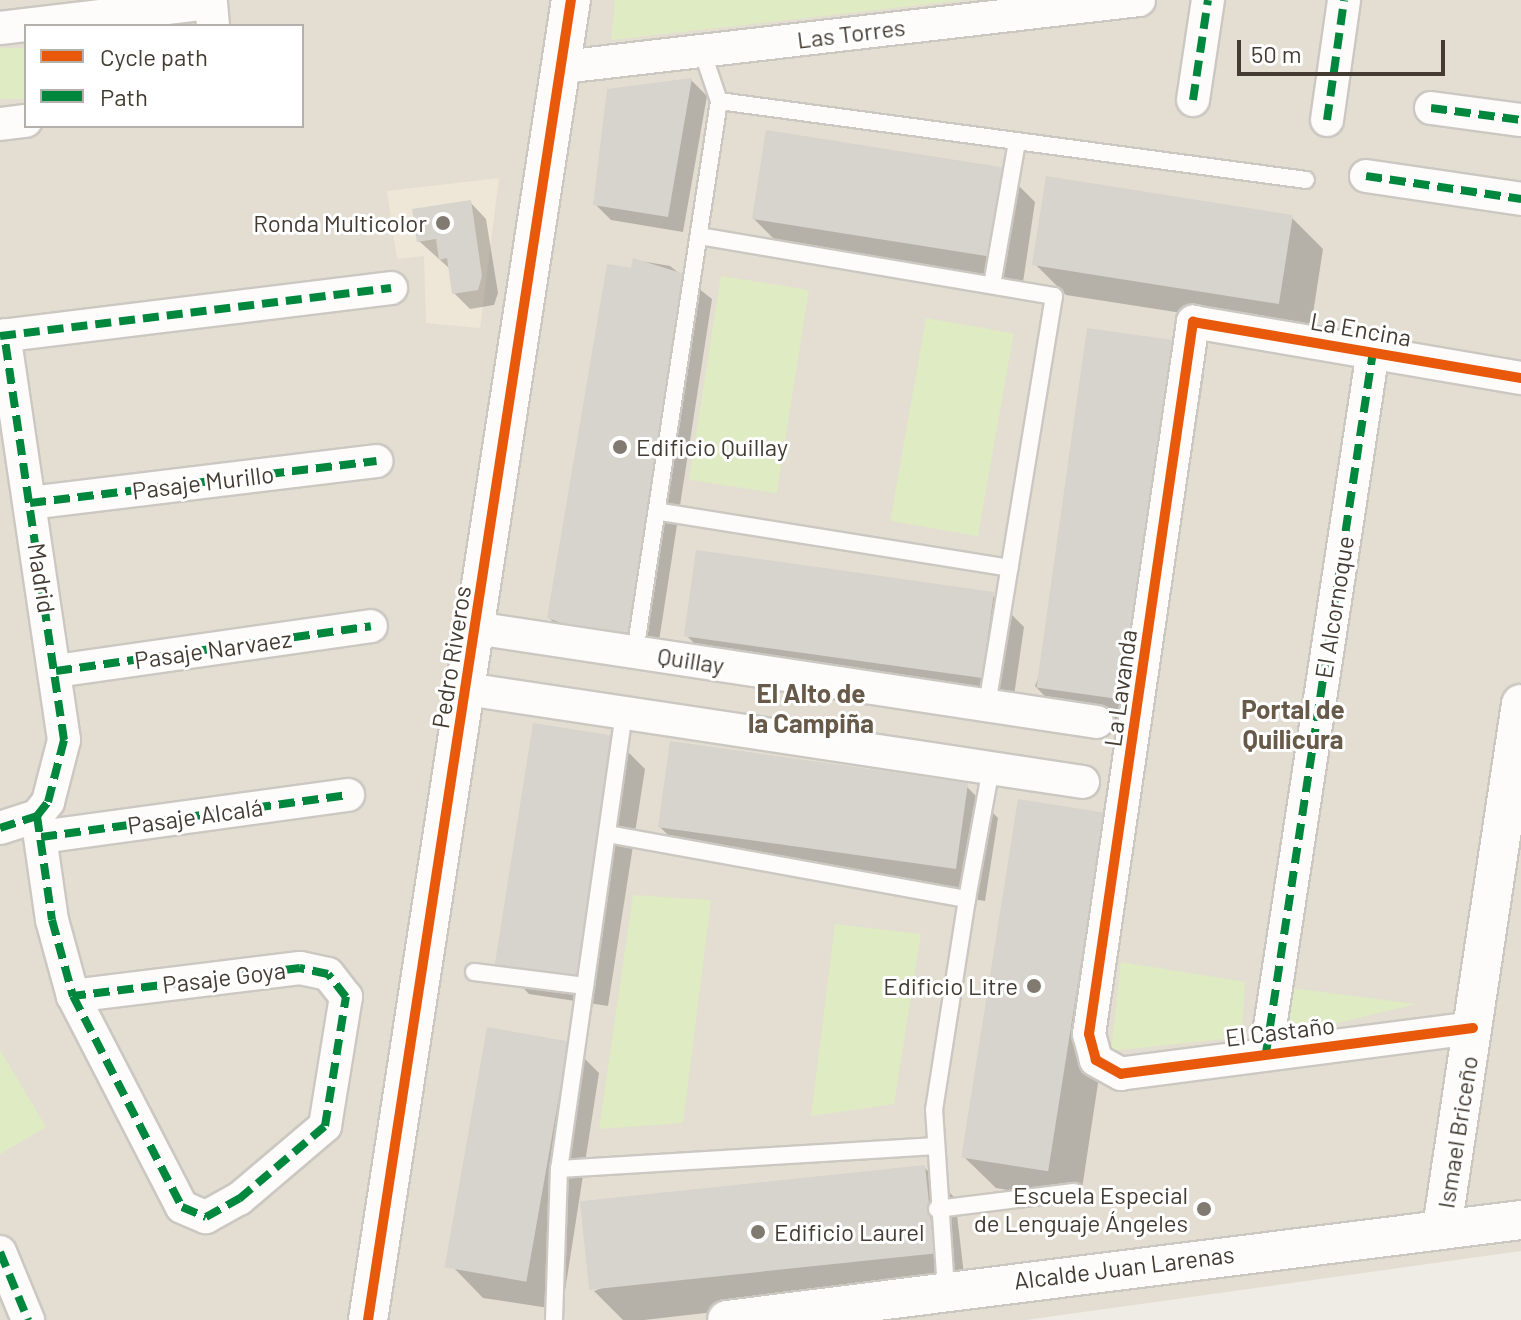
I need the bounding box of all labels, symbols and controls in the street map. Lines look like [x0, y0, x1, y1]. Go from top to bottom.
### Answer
street label: Las Torres [795, 12, 907, 54]
legend [24, 24, 304, 128]
scale bar [1241, 24, 1449, 74]
text: 50 m [1251, 39, 1302, 68]
text: Cycle path [100, 42, 208, 71]
text: Path [100, 82, 148, 111]
place label: Ronda Multicolor [253, 209, 427, 237]
marker: Ronda Multicolor [434, 214, 452, 232]
street label: La Encina [1308, 306, 1414, 352]
place label: Edificio Quillay [636, 433, 788, 461]
marker: Edificio Quillay [611, 438, 629, 456]
street label: Pasaje Murillo [130, 459, 276, 505]
street label: El Alcornoque [1309, 534, 1359, 680]
street label: Madrid [22, 541, 62, 615]
street label: Pedro Riveros [426, 584, 476, 730]
street label: Pasaje Narvaez [133, 624, 293, 674]
street label: La Lavanda [1098, 628, 1142, 748]
street label: Quillay [656, 641, 726, 679]
district label: El Alto de la Campiña [748, 677, 874, 738]
district label: Portal de Quilicura [1241, 693, 1345, 754]
street label: Pasaje Alcalá [126, 792, 264, 840]
street label: Pasaje Goya [161, 955, 287, 999]
place label: Edificio Litre [883, 972, 1018, 1000]
marker: Edificio Litre [1025, 977, 1043, 995]
street label: El Castaño [1224, 1010, 1336, 1052]
street label: Ismael Briceño [1431, 1054, 1483, 1210]
place label: Escuela Especial de Lenguaje Ángeles [974, 1181, 1188, 1237]
marker: Escuela Especial de Lenguaje Ángeles [1195, 1200, 1213, 1218]
place label: Edificio Laurel [774, 1218, 925, 1246]
marker: Edificio Laurel [749, 1223, 767, 1241]
street label: Alcalde Juan Larenas [1012, 1239, 1236, 1295]

